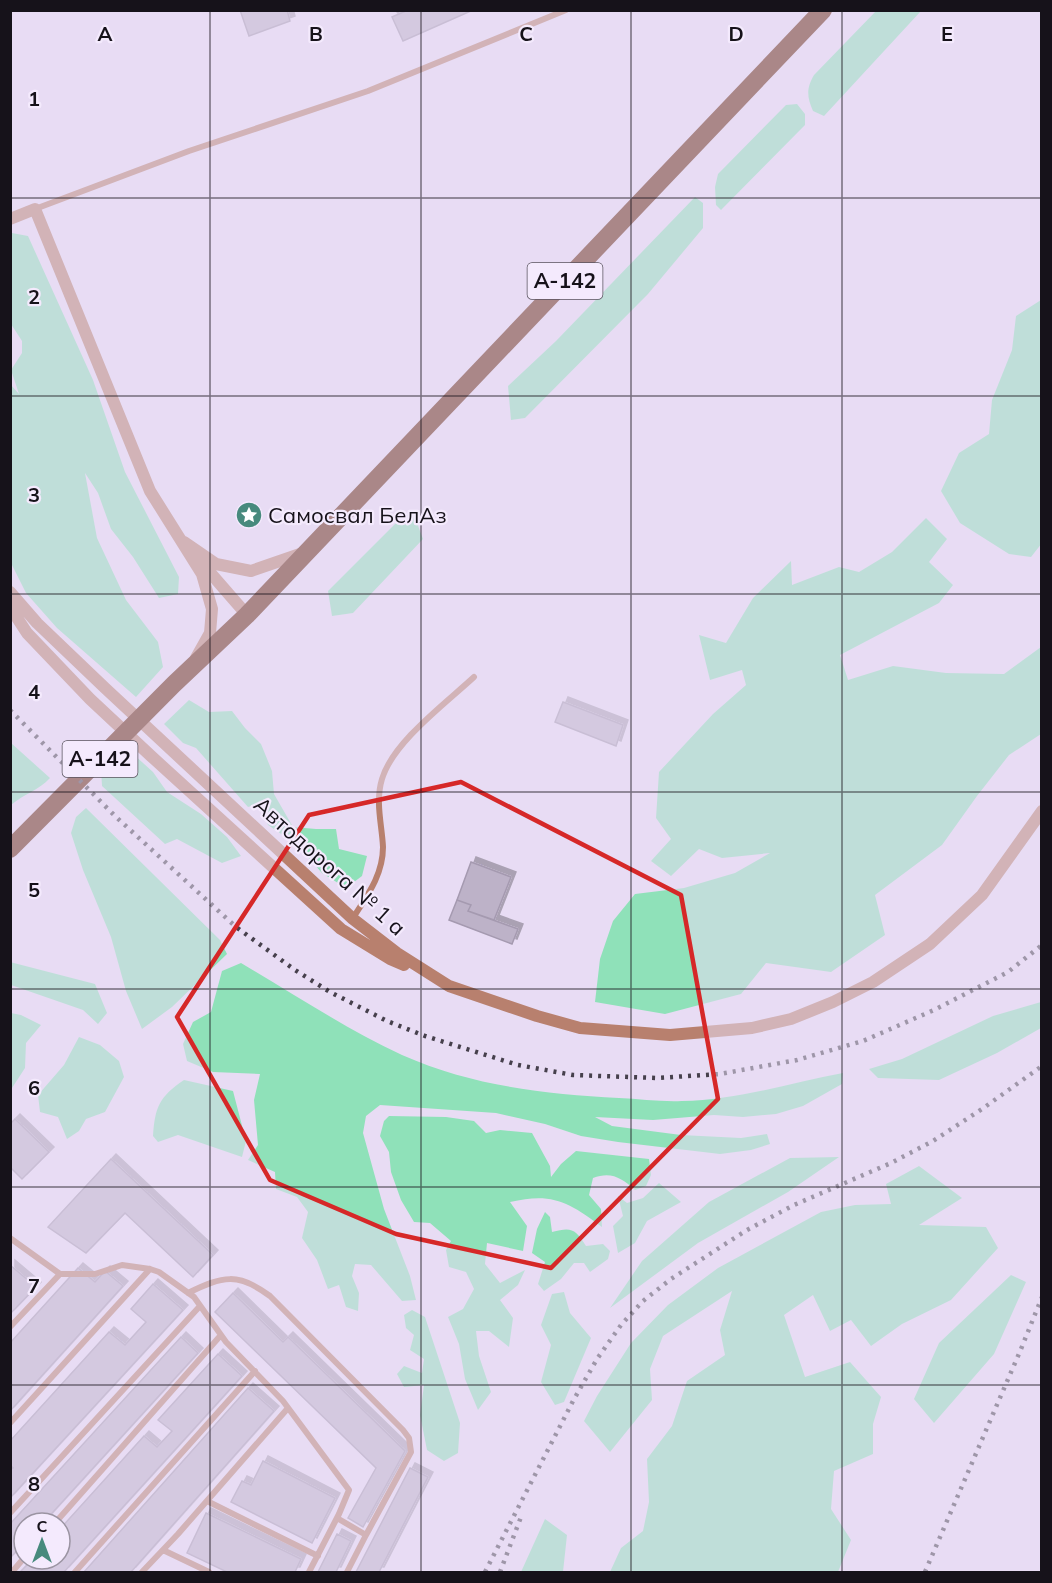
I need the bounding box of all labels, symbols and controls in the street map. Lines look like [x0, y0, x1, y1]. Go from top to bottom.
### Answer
text: A [98, 21, 113, 46]
text: B [309, 21, 323, 46]
text: C [519, 21, 533, 46]
text: D [728, 21, 744, 46]
text: E [941, 21, 953, 46]
text: 1 [28, 86, 40, 111]
road number: А-142 [528, 263, 602, 299]
text: 2 [28, 284, 40, 309]
text: 3 [28, 482, 40, 507]
place icon: Самосвал БелАз [234, 500, 264, 530]
place label: Самосвал БелАз [268, 501, 447, 529]
text: 4 [28, 679, 40, 704]
road number: А-142 [63, 741, 138, 777]
street label: Автодорога № 1 а [248, 790, 412, 942]
text: 5 [28, 877, 40, 902]
text: 6 [28, 1075, 40, 1100]
text: 7 [28, 1273, 40, 1298]
text: 8 [28, 1471, 40, 1496]
north arrow [12, 1511, 72, 1571]
text: С [37, 1516, 48, 1536]

